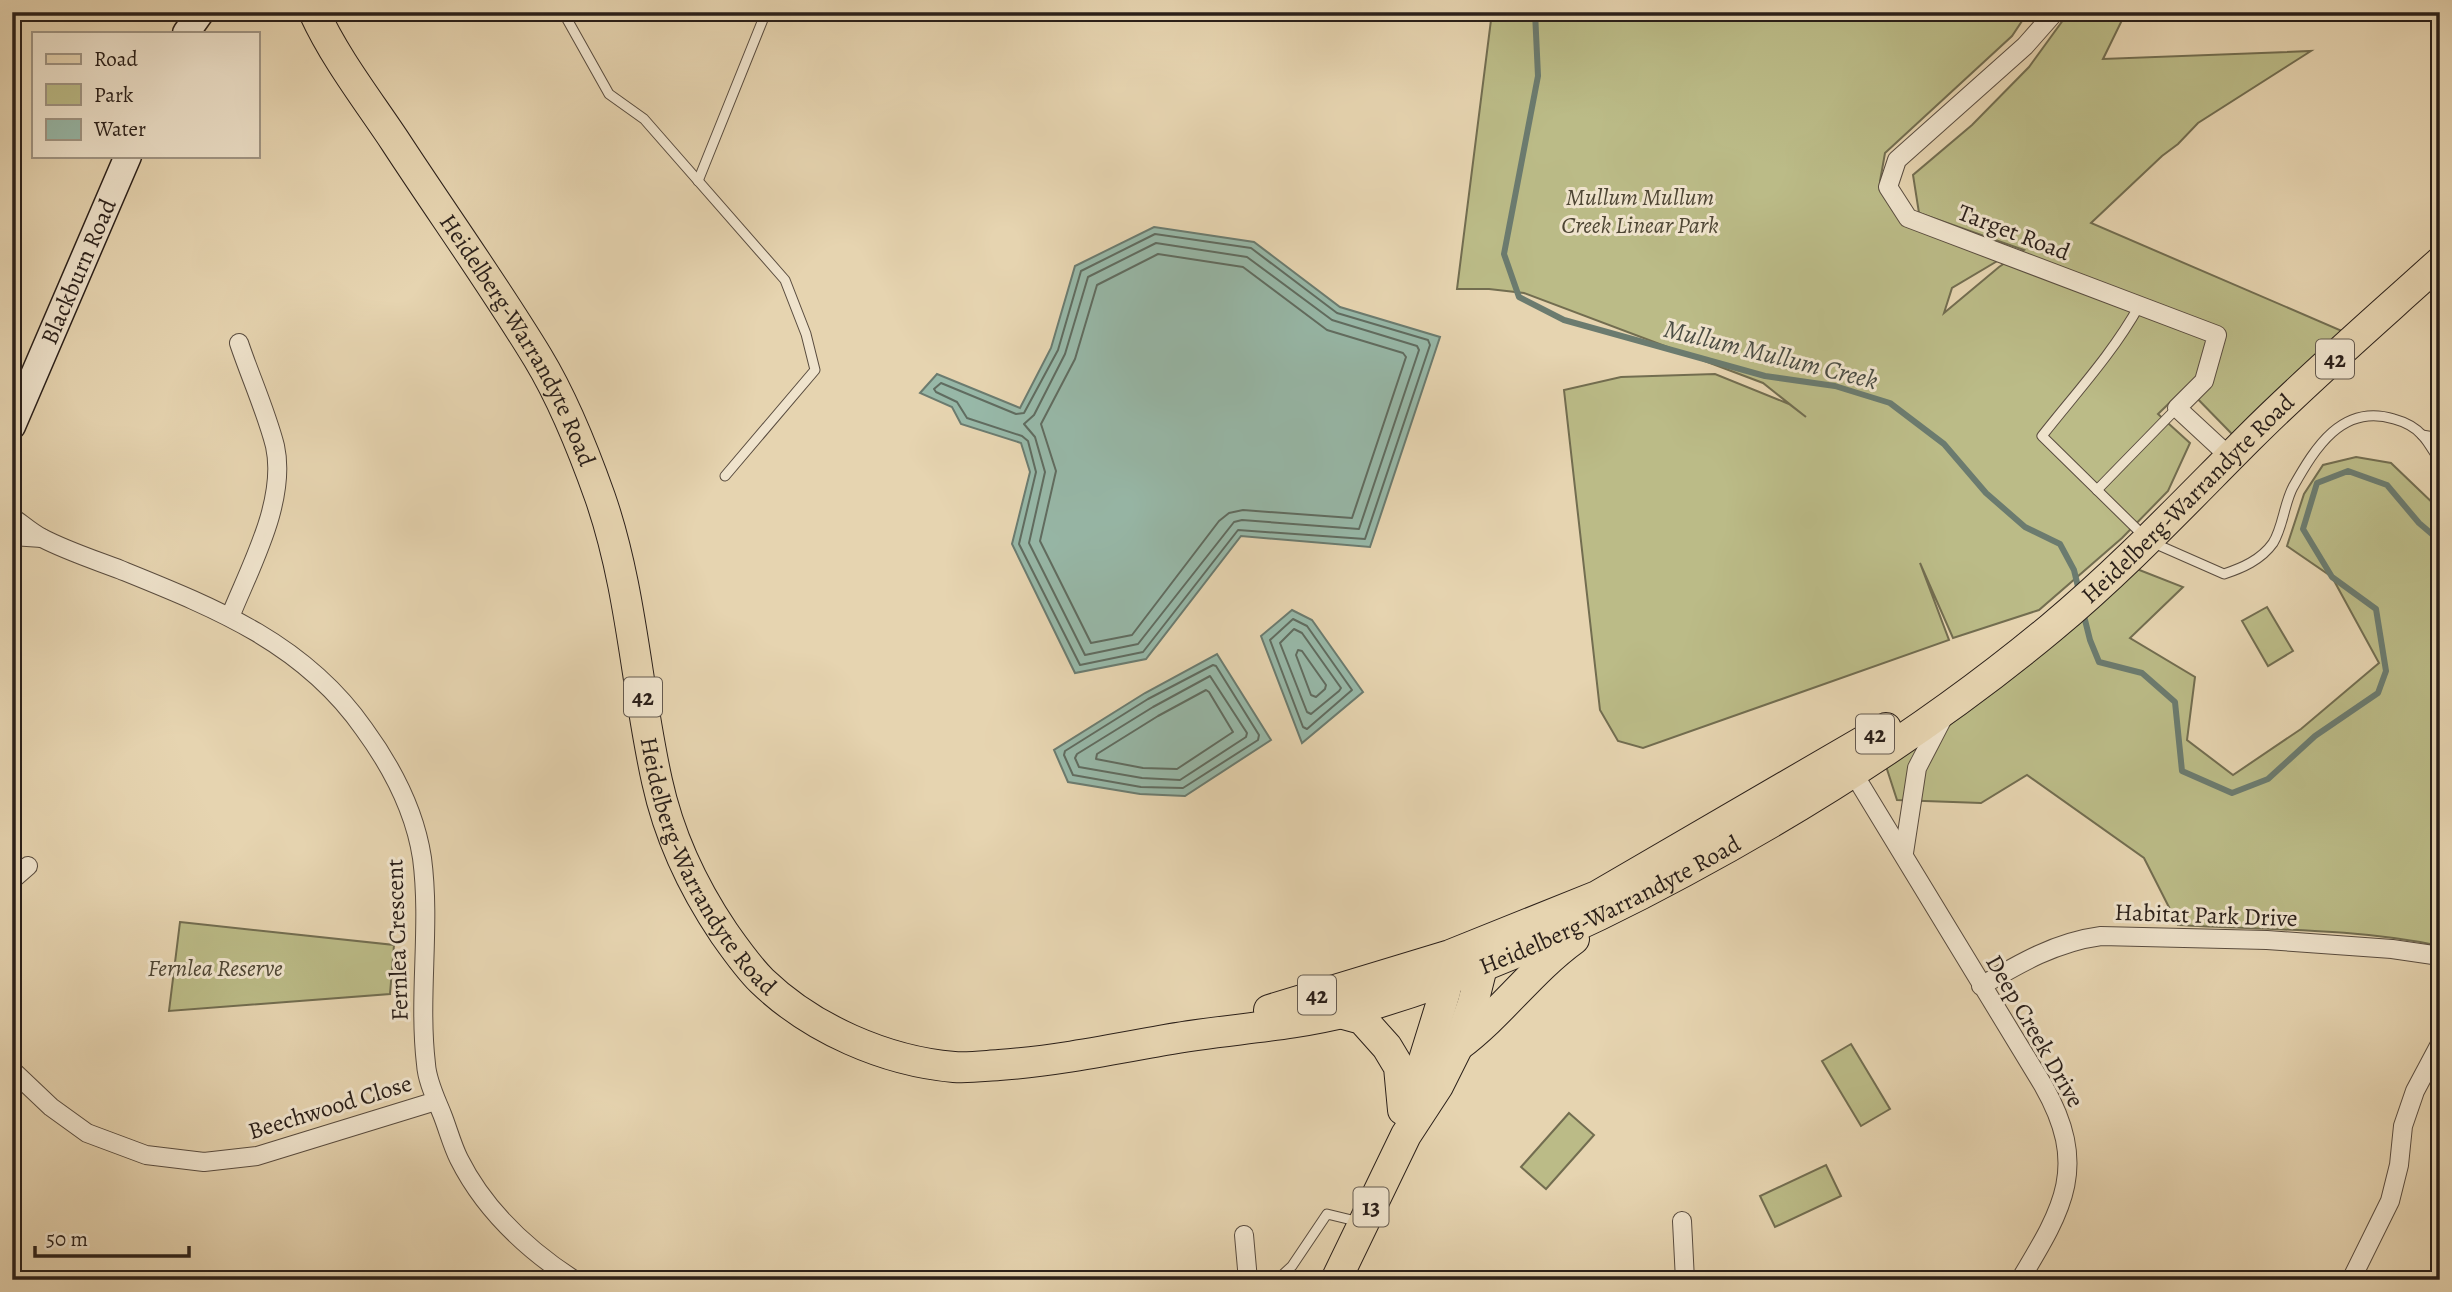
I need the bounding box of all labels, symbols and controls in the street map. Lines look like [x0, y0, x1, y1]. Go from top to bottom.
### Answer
legend [32, 32, 259, 158]
text: Road [94, 45, 138, 73]
text: Park [94, 81, 134, 109]
text: Water [93, 115, 146, 143]
park label: Mullum Mullum Creek Linear Park [1561, 181, 1719, 241]
street label: Blackburn Road [33, 194, 124, 350]
street label: Target Road [1953, 196, 2075, 268]
street label: Heidelberg-Warrandyte Road [432, 208, 603, 471]
water label: Mullum Mullum Creek [1660, 311, 1881, 398]
road number: 42 [2316, 340, 2354, 378]
street label: Heidelberg-Warrandyte Road [2074, 386, 2301, 611]
road number: 42 [624, 678, 662, 716]
road number: 42 [1856, 714, 1894, 754]
street label: Heidelberg-Warrandyte Road [633, 734, 783, 1003]
street label: Heidelberg-Warrandyte Road [1474, 827, 1746, 982]
street label: Fernlea Crescent [378, 858, 416, 1022]
street label: Habitat Park Drive [2114, 896, 2298, 934]
street label: Deep Creek Drive [1978, 949, 2092, 1113]
park label: Fernlea Reserve [147, 952, 283, 984]
road number: 42 [1298, 976, 1336, 1014]
street label: Beechwood Close [244, 1067, 416, 1147]
road number: 13 [1354, 1188, 1388, 1226]
scale bar [35, 1215, 189, 1259]
text: 50 m [46, 1225, 88, 1253]

